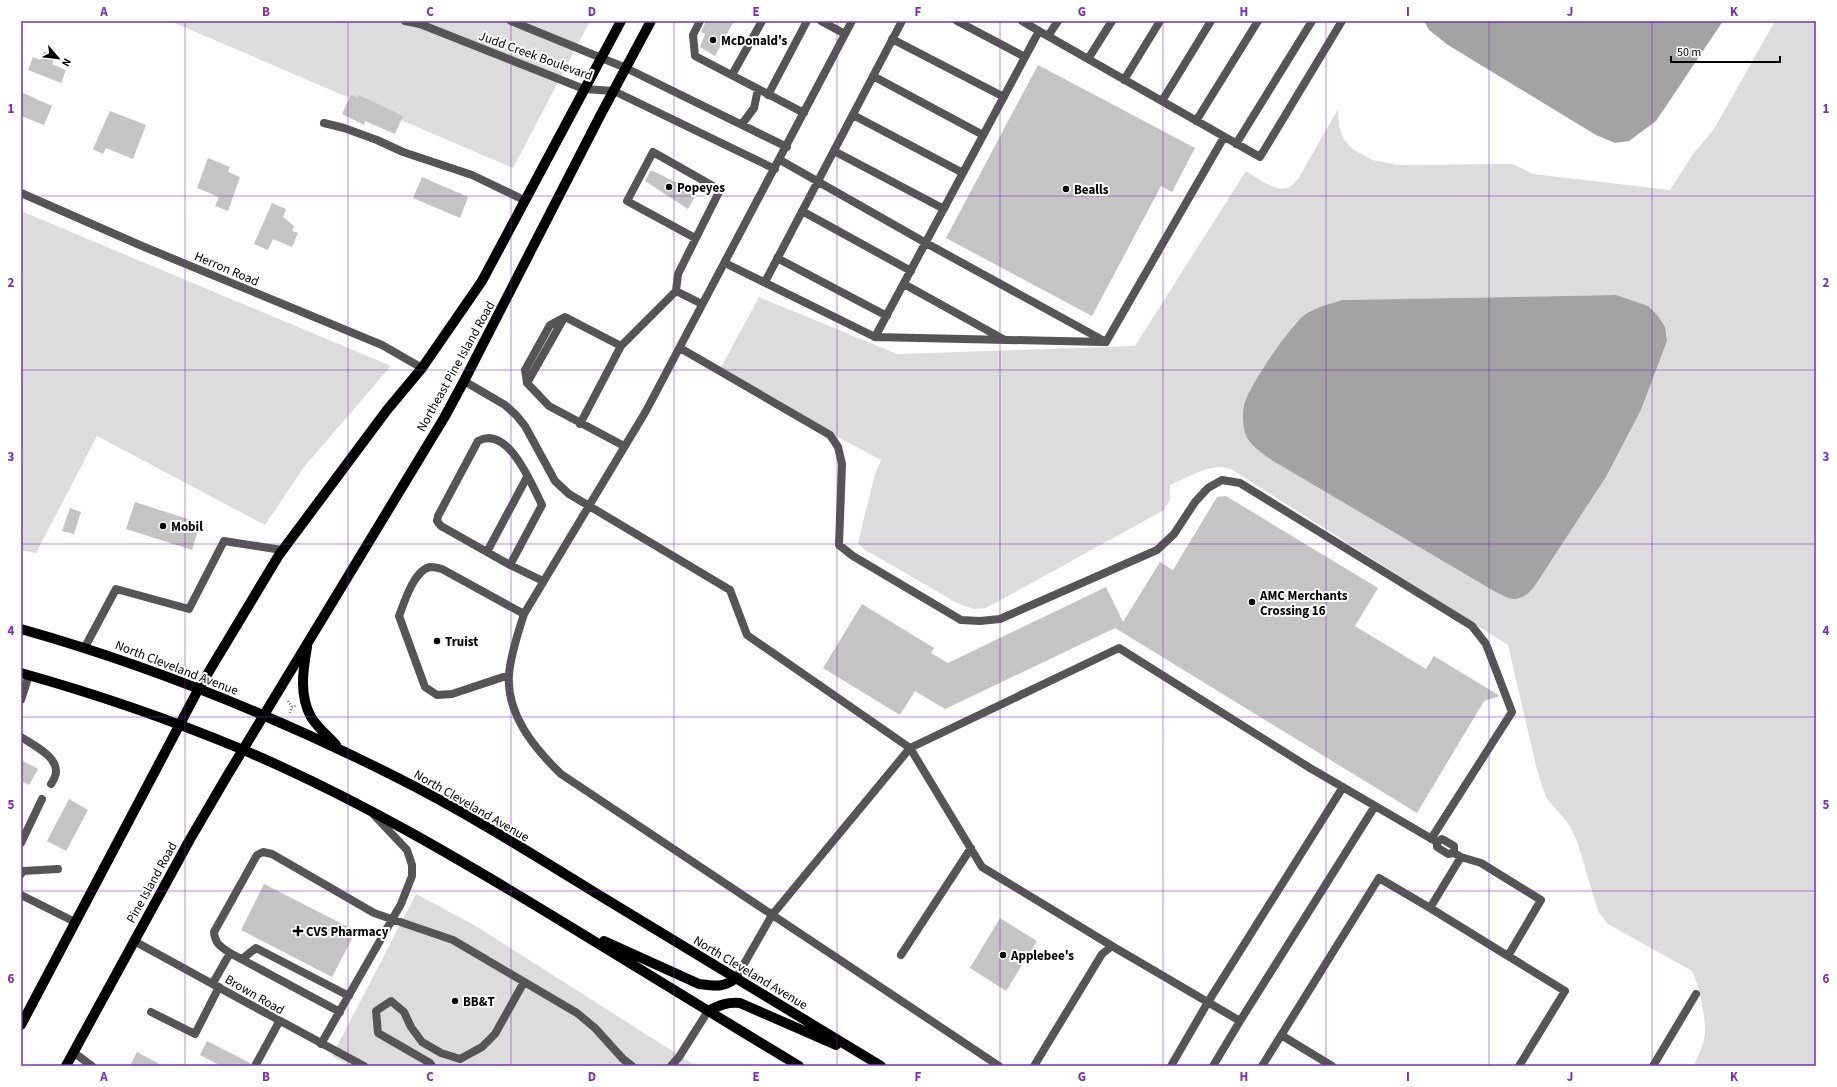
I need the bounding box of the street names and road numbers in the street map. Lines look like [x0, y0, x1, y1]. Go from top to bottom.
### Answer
street label: Judd Creek Boulevard [476, 27, 595, 85]
street label: Herron Road [192, 247, 262, 291]
street label: Northeast Pine Island Road [412, 298, 499, 435]
street label: North Cleveland Avenue [112, 636, 241, 700]
street label: North Cleveland Avenue [410, 765, 533, 846]
street label: Pine Island Road [122, 839, 182, 926]
street label: North Cleveland Avenue [690, 932, 811, 1014]
street label: Brown Road [221, 971, 288, 1019]

